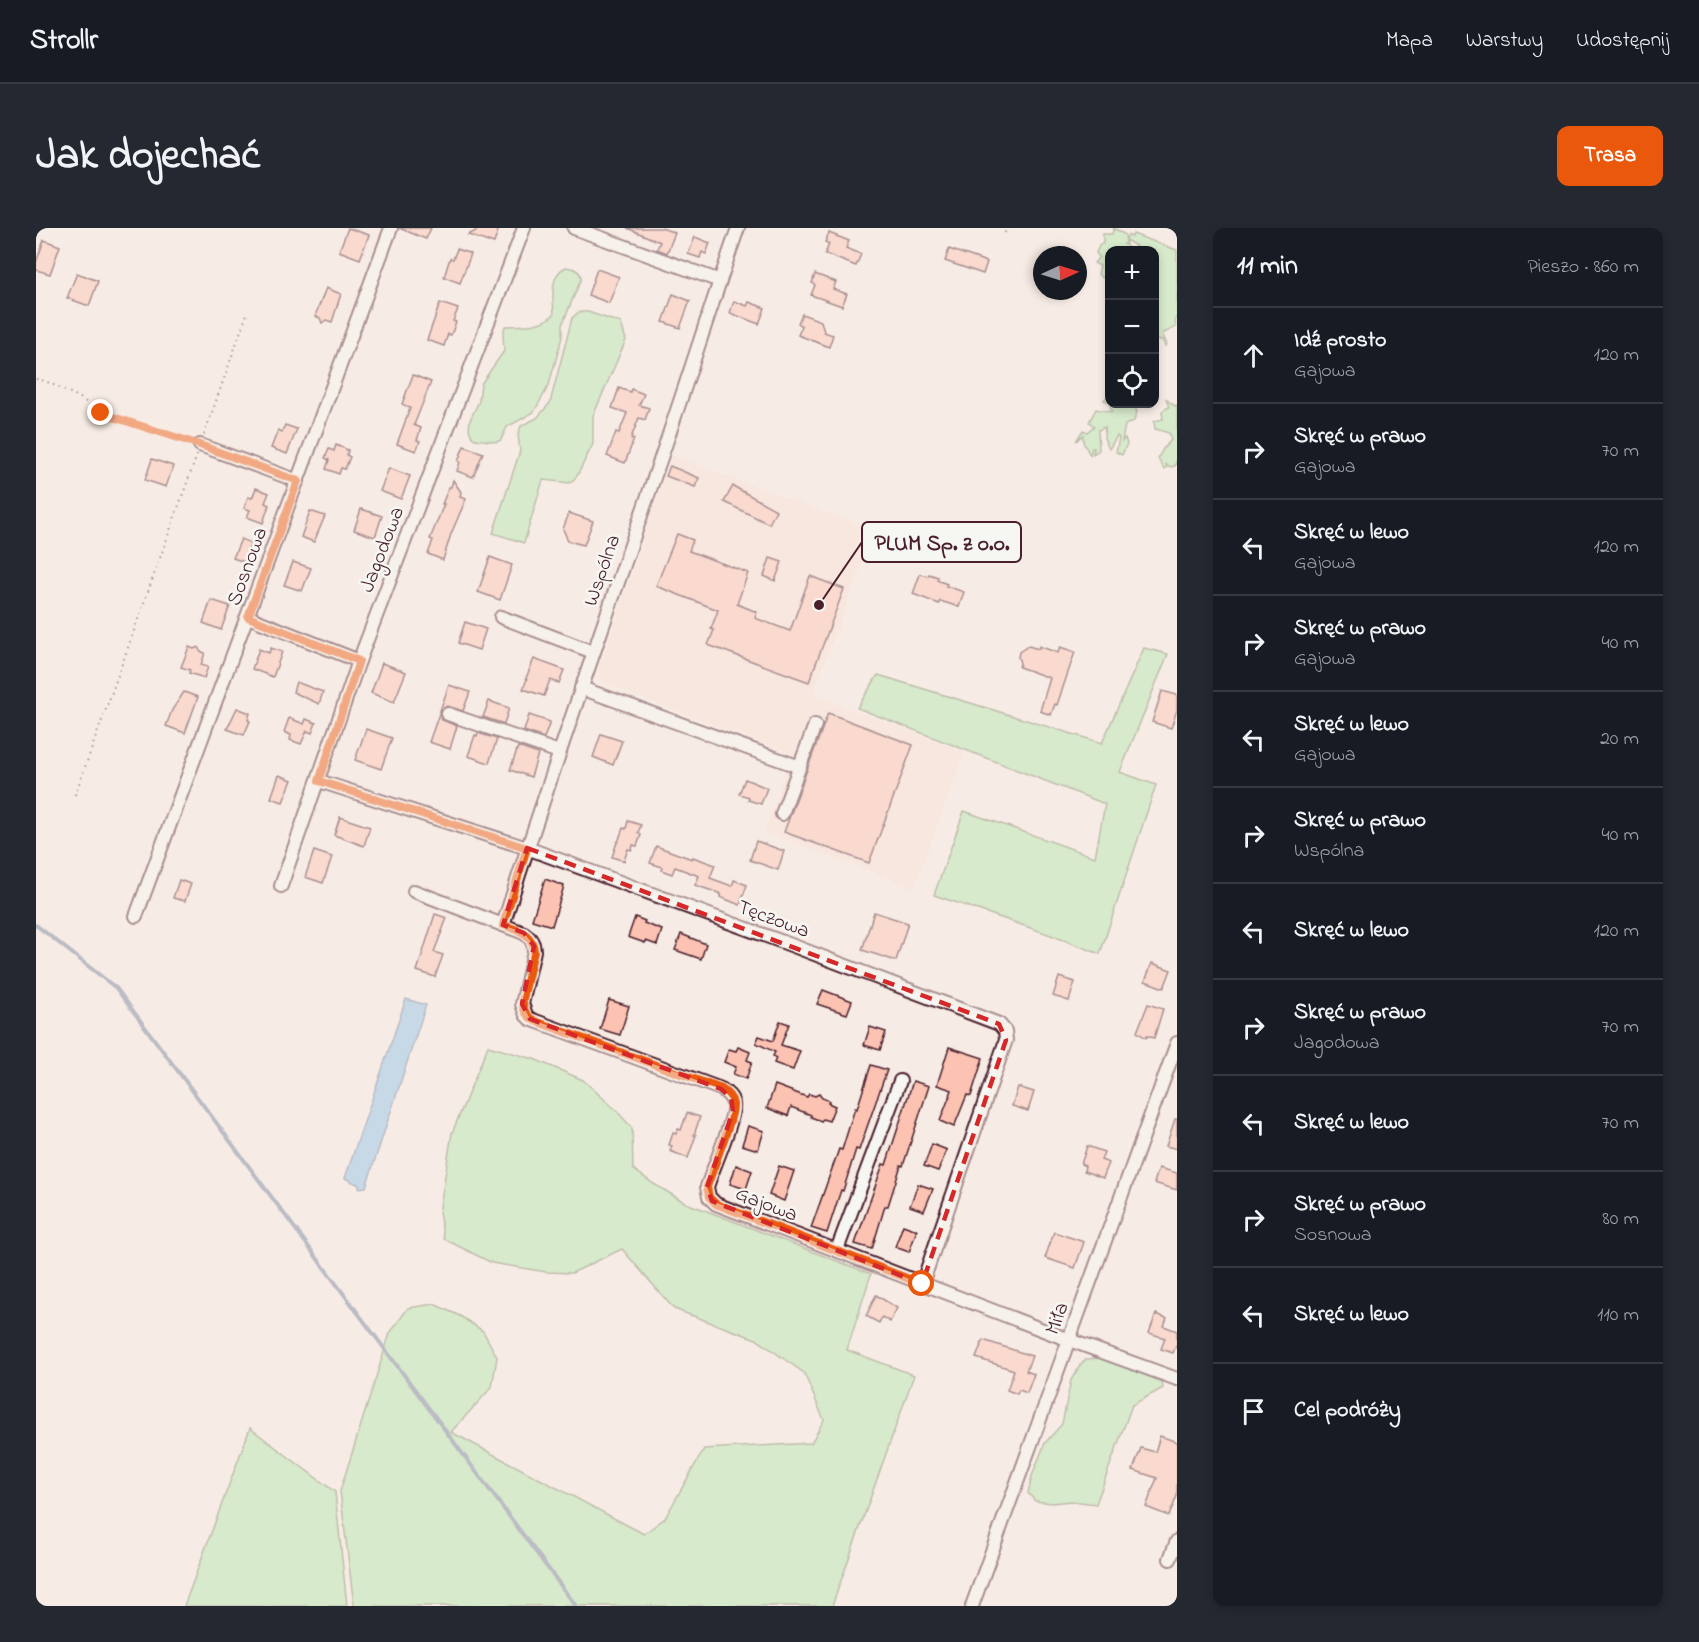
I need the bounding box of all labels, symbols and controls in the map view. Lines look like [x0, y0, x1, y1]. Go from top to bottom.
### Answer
text: Strollr [30, 21, 98, 62]
text: Mapa [1386, 26, 1433, 56]
text: Warstwy [1466, 26, 1543, 56]
text: Udostępnij [1576, 26, 1669, 56]
text: Jak dojechać [36, 126, 260, 187]
button: Trasa [1557, 126, 1663, 186]
north arrow [1033, 246, 1087, 300]
map controls [1105, 246, 1159, 408]
button: + [1105, 246, 1159, 300]
text: 11 min [1237, 248, 1298, 286]
text: Pieszo · 860 m [1527, 253, 1639, 282]
button: − [1105, 300, 1159, 354]
text: Idź prosto [1294, 325, 1387, 357]
icon: ahead [1237, 339, 1270, 372]
text: 120 m [1594, 341, 1639, 370]
button: locate [1105, 354, 1159, 408]
text: Gajowa [1294, 357, 1356, 386]
route end [87, 399, 113, 425]
text: Skręć w prawo [1294, 421, 1426, 453]
icon: right [1237, 435, 1270, 468]
text: 70 m [1602, 437, 1639, 466]
text: Gajowa [1294, 453, 1356, 482]
street label: Jagodowa [353, 502, 415, 598]
text: Skręć w lewo [1294, 517, 1409, 549]
callout: PLUM Sp. z o.o. [862, 522, 1021, 562]
street label: Sosnowa [220, 523, 276, 610]
text: PLUM Sp. z o.o. [875, 529, 1010, 561]
street label: Wspólna [577, 531, 629, 610]
icon: left [1237, 531, 1270, 564]
text: 120 m [1594, 533, 1639, 562]
text: Gajowa [1294, 549, 1356, 578]
text: Skręć w prawo [1294, 613, 1426, 645]
icon: right [1237, 627, 1270, 660]
text: 40 m [1602, 629, 1639, 658]
text: Gajowa [1294, 645, 1356, 674]
text: Skręć w lewo [1294, 709, 1409, 741]
icon: left [1237, 723, 1270, 756]
text: 20 m [1600, 725, 1639, 754]
text: Gajowa [1294, 741, 1356, 770]
text: Skręć w prawo [1294, 805, 1426, 837]
icon: right [1237, 819, 1270, 852]
text: 40 m [1602, 821, 1639, 850]
text: Wspólna [1294, 837, 1364, 866]
street label: Tęczowa [733, 893, 814, 947]
icon: left [1237, 915, 1270, 948]
text: Skręć w lewo [1294, 915, 1409, 947]
text: 120 m [1594, 917, 1639, 946]
text: Skręć w prawo [1294, 997, 1426, 1029]
icon: right [1237, 1011, 1270, 1044]
text: 70 m [1602, 1013, 1639, 1042]
text: Jagodowa [1294, 1029, 1380, 1058]
icon: left [1237, 1107, 1270, 1140]
text: Skręć w lewo [1294, 1107, 1409, 1139]
text: 70 m [1602, 1109, 1639, 1138]
street label: Gajowa [731, 1179, 802, 1230]
text: Skręć w prawo [1294, 1189, 1426, 1221]
icon: right [1237, 1203, 1270, 1236]
text: 80 m [1602, 1205, 1639, 1234]
text: Sosnowa [1294, 1221, 1372, 1250]
route start [908, 1270, 934, 1296]
street label: Miła [1038, 1298, 1078, 1339]
icon: left [1237, 1299, 1270, 1332]
text: Skręć w lewo [1294, 1299, 1409, 1331]
text: 110 m [1597, 1301, 1639, 1330]
icon: arrive [1237, 1395, 1270, 1428]
text: Cel podróży [1294, 1395, 1401, 1427]

